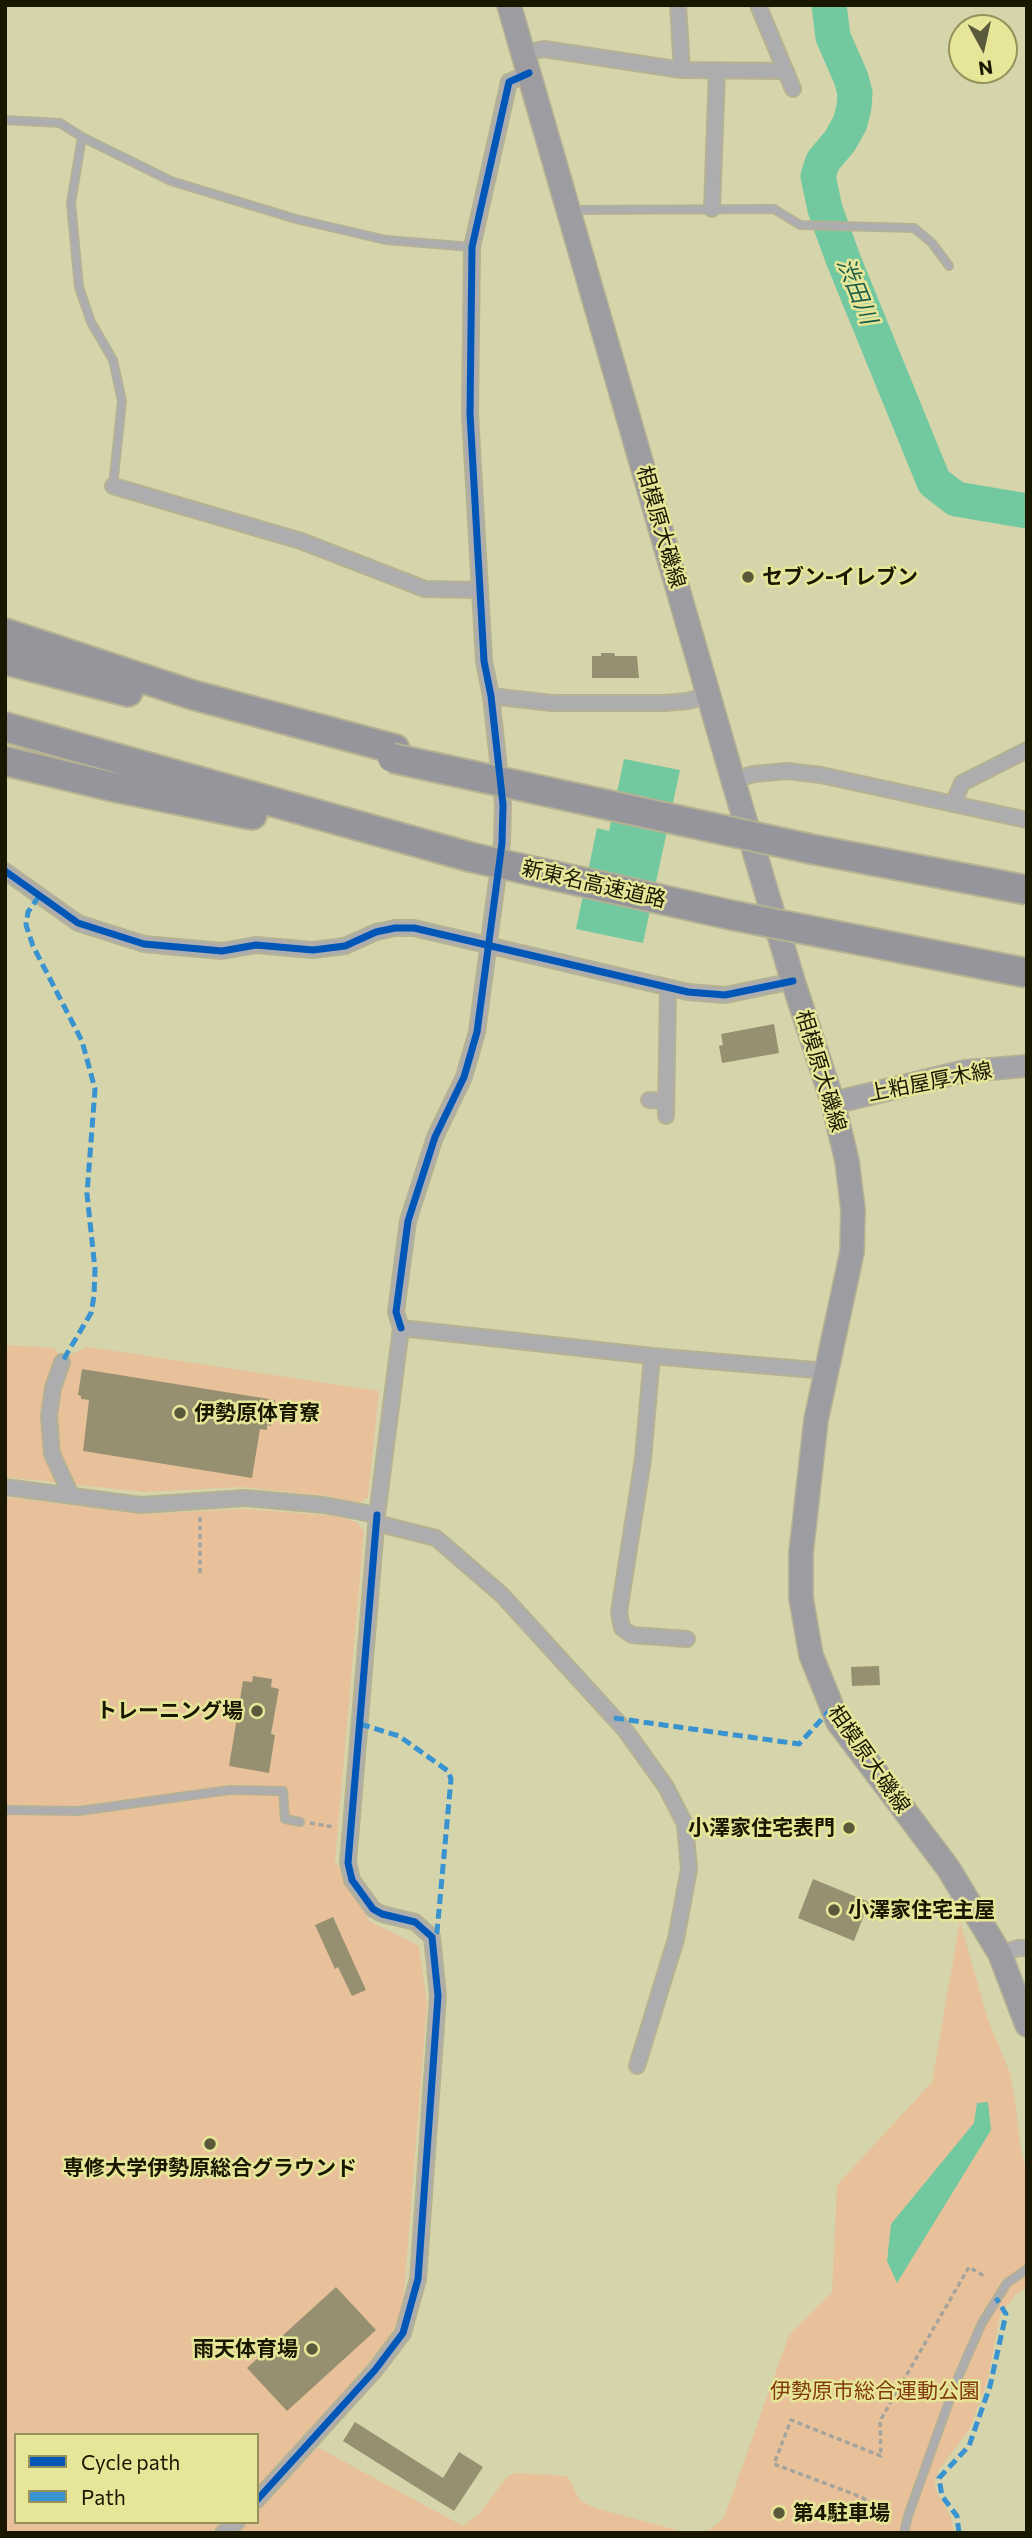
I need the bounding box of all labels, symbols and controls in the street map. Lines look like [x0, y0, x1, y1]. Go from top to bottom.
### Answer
north arrow [948, 14, 1018, 84]
text: N [977, 56, 994, 81]
water label: 渋田川 [831, 254, 883, 328]
street label: 相模原大磯線 [632, 463, 690, 591]
place label: セブン-イレブン [762, 564, 918, 590]
marker: セブン-イレブン [740, 569, 756, 585]
street label: 新東名高速道路 [520, 855, 668, 913]
street label: 相模原大磯線 [791, 1007, 851, 1135]
street label: 上粕屋厚木線 [866, 1058, 994, 1106]
place label: 伊勢原体育寮 [194, 1400, 320, 1426]
marker: 伊勢原体育寮 [172, 1405, 188, 1421]
place label: トレーニング場 [96, 1698, 243, 1724]
street label: 相模原大磯線 [823, 1700, 915, 1818]
marker: トレーニング場 [249, 1703, 265, 1719]
place label: 小澤家住宅表門 [688, 1815, 835, 1841]
marker: 小澤家住宅表門 [841, 1820, 857, 1836]
place label: 小澤家住宅主屋 [848, 1897, 995, 1923]
marker: 小澤家住宅主屋 [826, 1902, 842, 1918]
marker: 専修大学伊勢原総合グラウンド [202, 2136, 218, 2152]
place label: 専修大学伊勢原総合グラウンド [63, 2155, 357, 2181]
place label: 雨天体育場 [193, 2336, 298, 2362]
marker: 雨天体育場 [304, 2341, 320, 2357]
park label: 伊勢原市総合運動公園 [770, 2378, 980, 2404]
legend [14, 2433, 259, 2524]
text: Cycle path [81, 2449, 180, 2474]
text: Path [81, 2484, 126, 2509]
place label: 第4駐車場 [793, 2500, 890, 2526]
marker: 第4駐車場 [771, 2505, 787, 2521]

